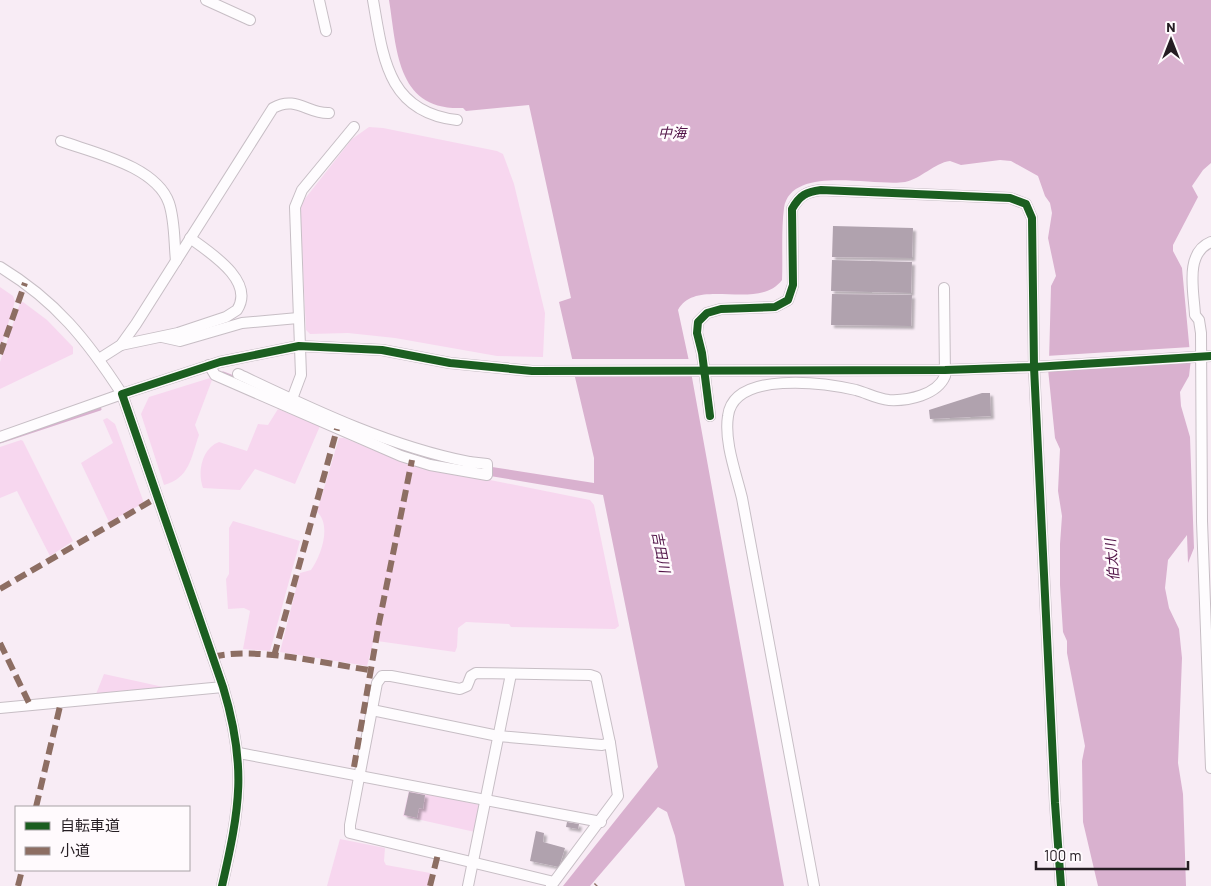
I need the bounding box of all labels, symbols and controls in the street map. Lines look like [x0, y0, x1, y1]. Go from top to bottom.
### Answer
north arrow [1146, 15, 1196, 65]
text: N [1166, 18, 1176, 35]
water label: 中海 [658, 124, 688, 141]
water label: 吉田川 [649, 530, 674, 576]
water label: 伯太川 [1101, 536, 1122, 582]
legend [15, 806, 190, 871]
text: 自転車道 [60, 816, 120, 834]
scale bar [1036, 838, 1188, 870]
text: 小道 [60, 841, 90, 859]
text: 100 m [1044, 846, 1082, 864]

